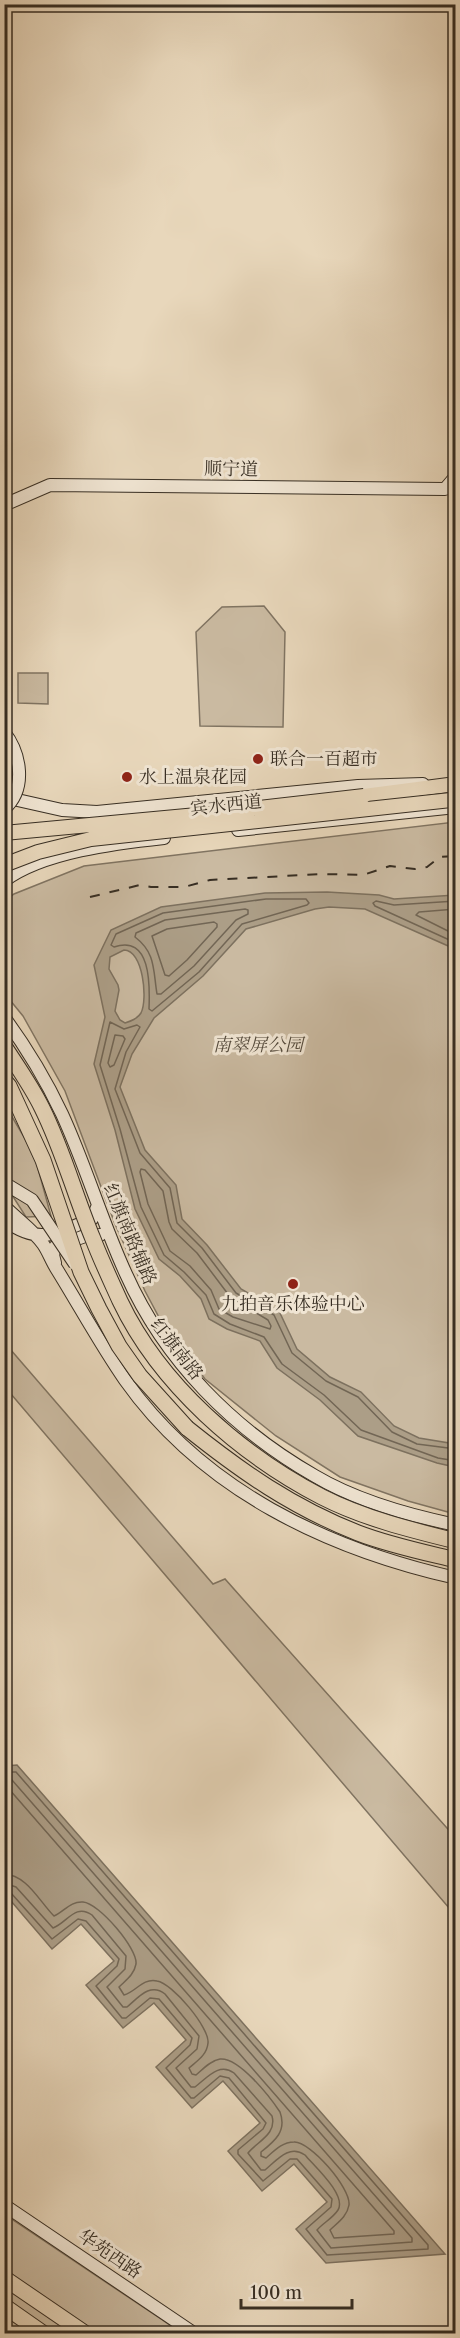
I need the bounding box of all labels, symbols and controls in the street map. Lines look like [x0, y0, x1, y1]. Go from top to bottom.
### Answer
street label: 顺宁道 [204, 458, 258, 480]
place label: 联合一百超市 [270, 748, 378, 770]
marker: 联合一百超市 [251, 752, 265, 766]
place label: 水上温泉花园 [139, 766, 247, 788]
marker: 水上温泉花园 [120, 770, 134, 784]
street label: 宾水西道 [189, 790, 263, 820]
park label: 南翠屏公园 [213, 1034, 306, 1056]
street label: 红旗南路辅路 [99, 1180, 161, 1288]
marker: 九拍音乐体验中心 [286, 1277, 300, 1291]
place label: 九拍音乐体验中心 [221, 1293, 365, 1315]
street label: 红旗南路 [146, 1314, 208, 1384]
street label: 华苑西路 [74, 2225, 146, 2283]
scale bar [241, 2272, 352, 2310]
text: 100 m [250, 2282, 302, 2304]

